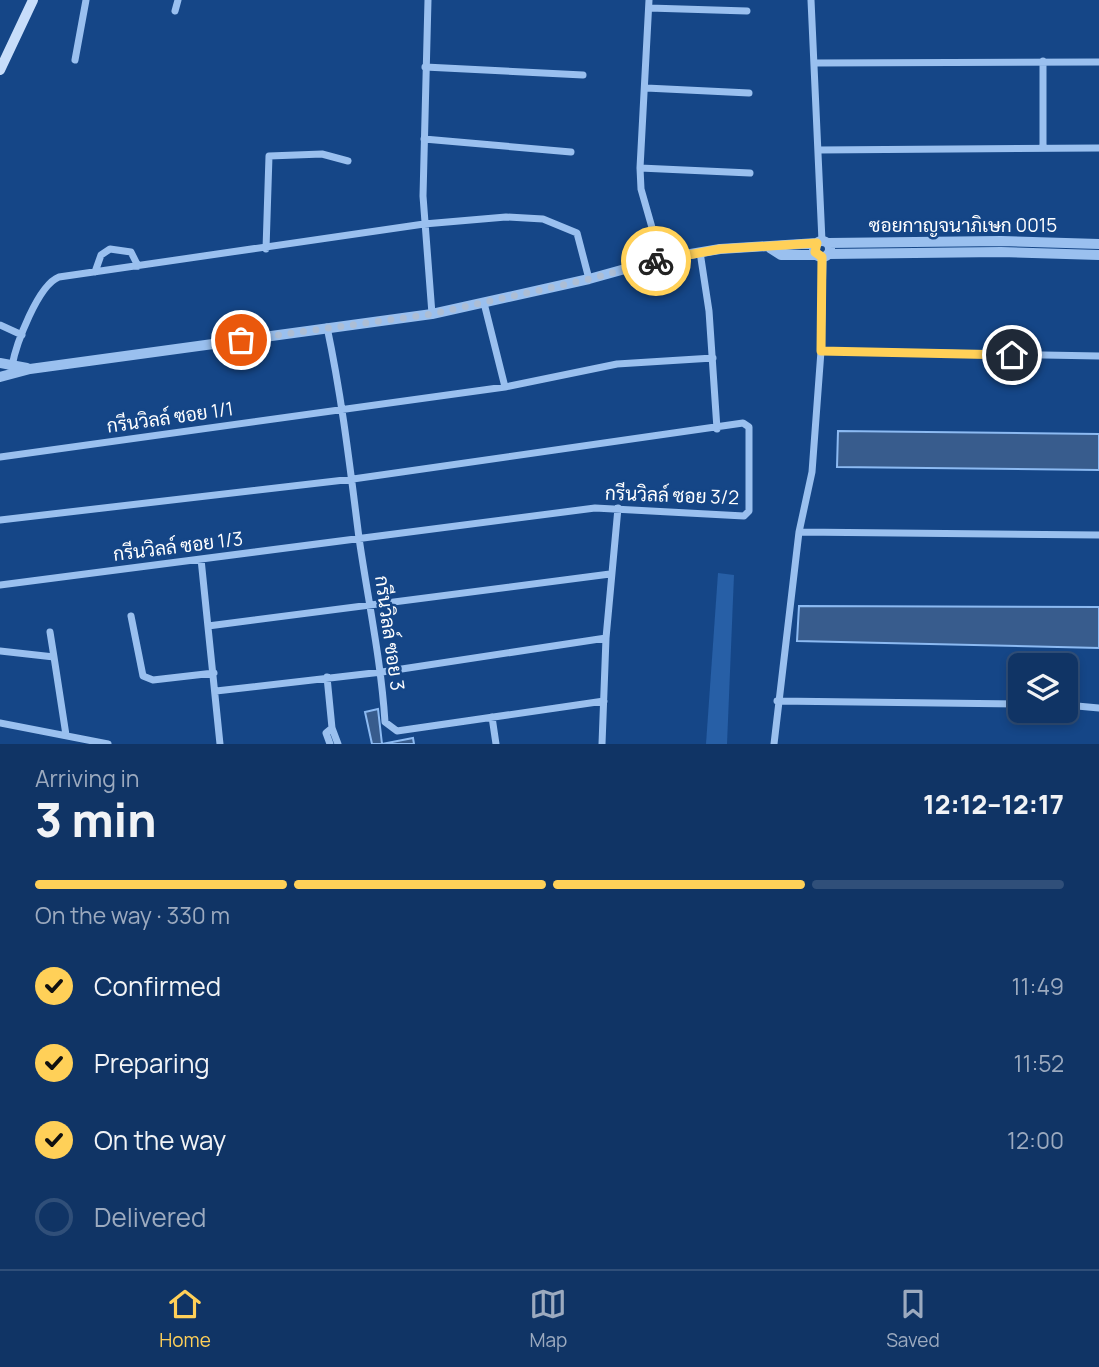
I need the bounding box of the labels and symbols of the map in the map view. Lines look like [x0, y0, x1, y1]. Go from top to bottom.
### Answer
street label: ซอยกาญจนาภิเษก 0015 [869, 212, 1057, 238]
courier [621, 226, 691, 296]
pin [211, 310, 271, 370]
pin [982, 325, 1042, 385]
street label: กรีนวิลล์ ซอย 1/1 [105, 395, 235, 439]
street label: กรีนวิลล์ ซอย 3/2 [605, 480, 739, 510]
street label: กรีนวิลล์ ซอย 1/3 [112, 525, 244, 567]
street label: กรีนวิลล์ ซอย 3 [369, 574, 411, 692]

